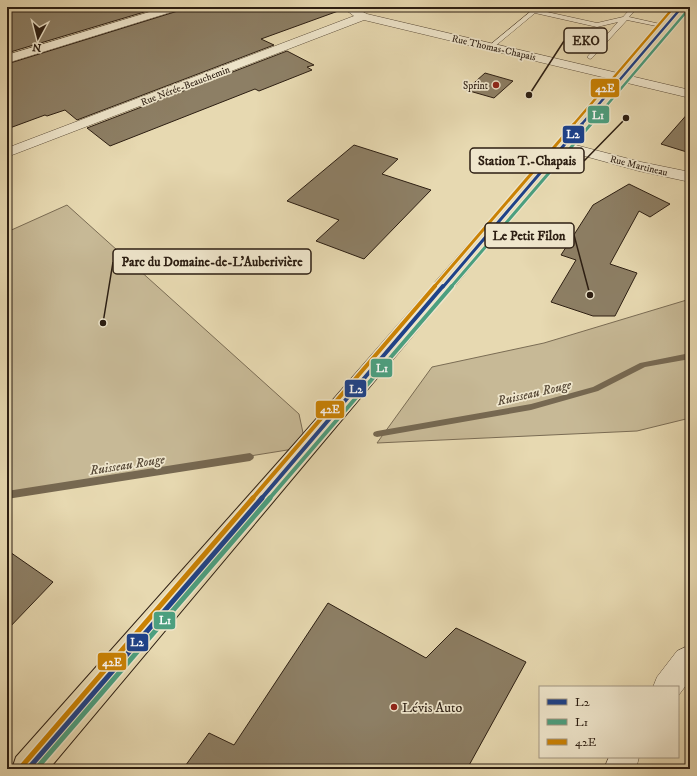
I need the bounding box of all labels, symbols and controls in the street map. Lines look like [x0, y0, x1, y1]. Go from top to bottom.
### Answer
north arrow [18, 18, 58, 58]
callout: EKO [564, 28, 607, 53]
street label: Rue Thomas-Chapais [451, 32, 538, 64]
text: EKO [572, 33, 600, 49]
text: N [32, 39, 42, 54]
street label: Rue Nérée-Beauchemin [139, 63, 232, 108]
line badge: 42E [590, 78, 620, 98]
place label: Sprint [463, 80, 488, 92]
marker: Sprint [491, 80, 501, 90]
text: 42E [594, 82, 615, 96]
line badge: L1 [587, 105, 610, 124]
text: L1 [592, 109, 604, 123]
line badge: L2 [562, 125, 585, 144]
text: L2 [566, 128, 580, 142]
callout: Station T.-Chapais [470, 148, 584, 173]
text: Station T.-Chapais [478, 153, 577, 170]
street label: Rue Martineau [609, 153, 669, 179]
callout: Le Petit Filon [485, 223, 574, 248]
text: Le Petit Filon [493, 228, 566, 244]
callout: Parc du Domaine-de-L'Auberivière [113, 249, 311, 274]
text: Parc du Domaine-de-L'Auberivière [121, 254, 303, 270]
line badge: L1 [370, 358, 393, 378]
text: L1 [376, 362, 388, 376]
water label: Ruisseau Rouge [495, 377, 573, 409]
line badge: L2 [344, 379, 367, 398]
text: L2 [349, 383, 363, 397]
line badge: 42E [315, 400, 345, 419]
text: 42E [319, 403, 340, 417]
water label: Ruisseau Rouge [88, 451, 166, 479]
line badge: L1 [153, 611, 176, 630]
text: L1 [159, 614, 171, 628]
line badge: L2 [126, 633, 149, 652]
text: L2 [130, 636, 144, 650]
line badge: 42E [97, 652, 127, 671]
text: 42E [101, 656, 122, 670]
legend [539, 686, 679, 758]
text: L2 [575, 695, 590, 710]
place label: Lévis Auto [402, 699, 462, 717]
marker: Lévis Auto [389, 702, 399, 712]
text: L1 [575, 715, 588, 730]
text: 42E [575, 735, 597, 750]

